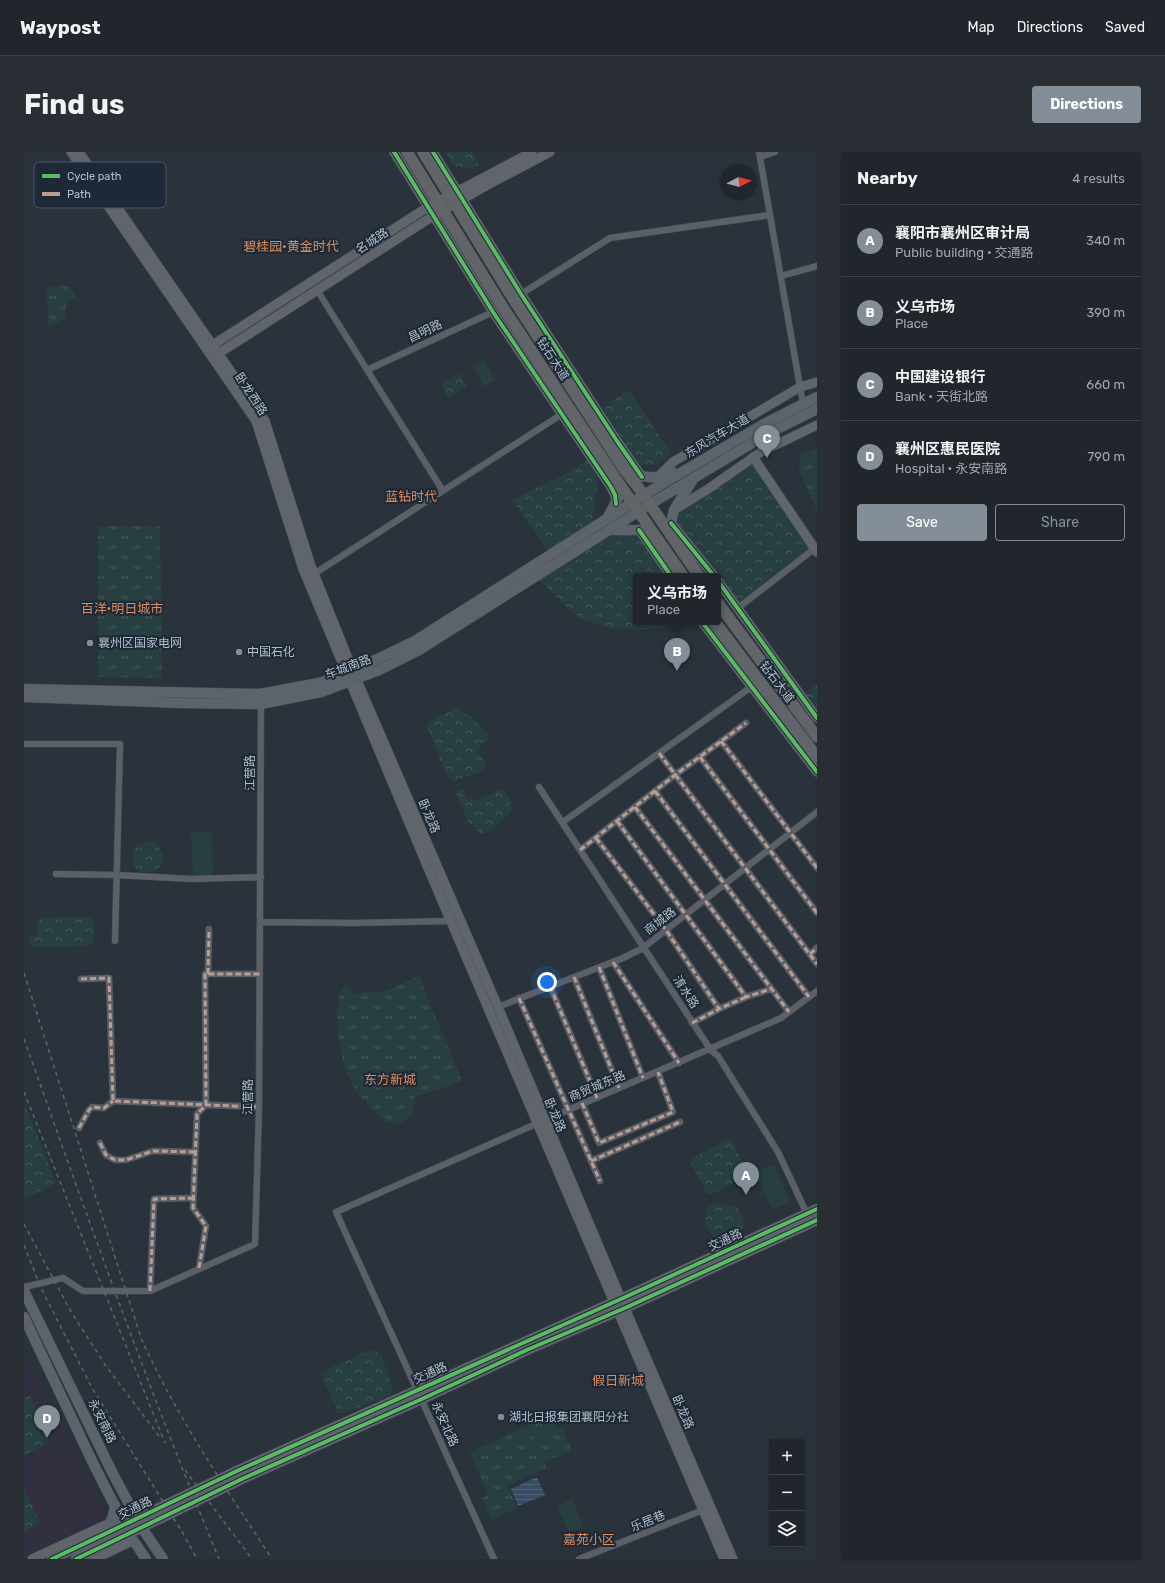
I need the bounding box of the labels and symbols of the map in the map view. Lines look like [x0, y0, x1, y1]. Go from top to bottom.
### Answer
legend [34, 162, 166, 208]
north arrow [721, 164, 757, 200]
text: Cycle path [67, 170, 121, 183]
text: Path [67, 188, 91, 201]
street label: 名城路 [353, 225, 391, 257]
district label: 碧桂园·黄金时代 [243, 239, 339, 254]
street label: 昌明路 [406, 317, 444, 345]
street label: 钻石大道 [534, 335, 572, 383]
street label: 卧龙西路 [232, 370, 270, 418]
street label: 东风汽车大道 [683, 411, 751, 461]
pin: C [754, 425, 780, 458]
district label: 蓝钻时代 [385, 489, 437, 504]
district label: 百洋·明日城市 [81, 601, 163, 616]
place label: 襄州区国家电网 [98, 636, 182, 650]
marker: 襄州区国家电网 [85, 638, 95, 648]
pin: B [664, 638, 690, 671]
place label: 中国石化 [247, 645, 295, 659]
marker: 中国石化 [234, 647, 244, 657]
street label: 车城南路 [323, 652, 373, 682]
street label: 钻石大道 [757, 659, 797, 705]
street label: 江营路 [243, 755, 257, 791]
street label: 卧龙路 [416, 797, 442, 835]
street label: 商城路 [642, 904, 678, 938]
your location [537, 972, 557, 992]
street label: 淯水路 [670, 973, 702, 1011]
street label: 商贸城东路 [567, 1068, 627, 1104]
district label: 东方新城 [364, 1072, 416, 1087]
street label: 江营路 [241, 1079, 255, 1115]
street label: 卧龙路 [542, 1096, 568, 1134]
pin: A [733, 1162, 759, 1195]
street label: 交通路 [706, 1226, 744, 1254]
street label: 交通路 [411, 1359, 449, 1387]
district label: 假日新城 [592, 1373, 644, 1388]
street label: 卧龙路 [670, 1393, 696, 1431]
street label: 永安南路 [85, 1396, 119, 1446]
street label: 永安北路 [429, 1399, 461, 1449]
pin: D [34, 1405, 60, 1438]
place label: 湖北日报集团襄阳分社 [509, 1410, 629, 1424]
marker: 湖北日报集团襄阳分社 [496, 1412, 506, 1422]
street label: 交通路 [116, 1494, 154, 1522]
street label: 乐居巷 [629, 1508, 667, 1534]
district label: 嘉苑小区 [563, 1532, 615, 1547]

